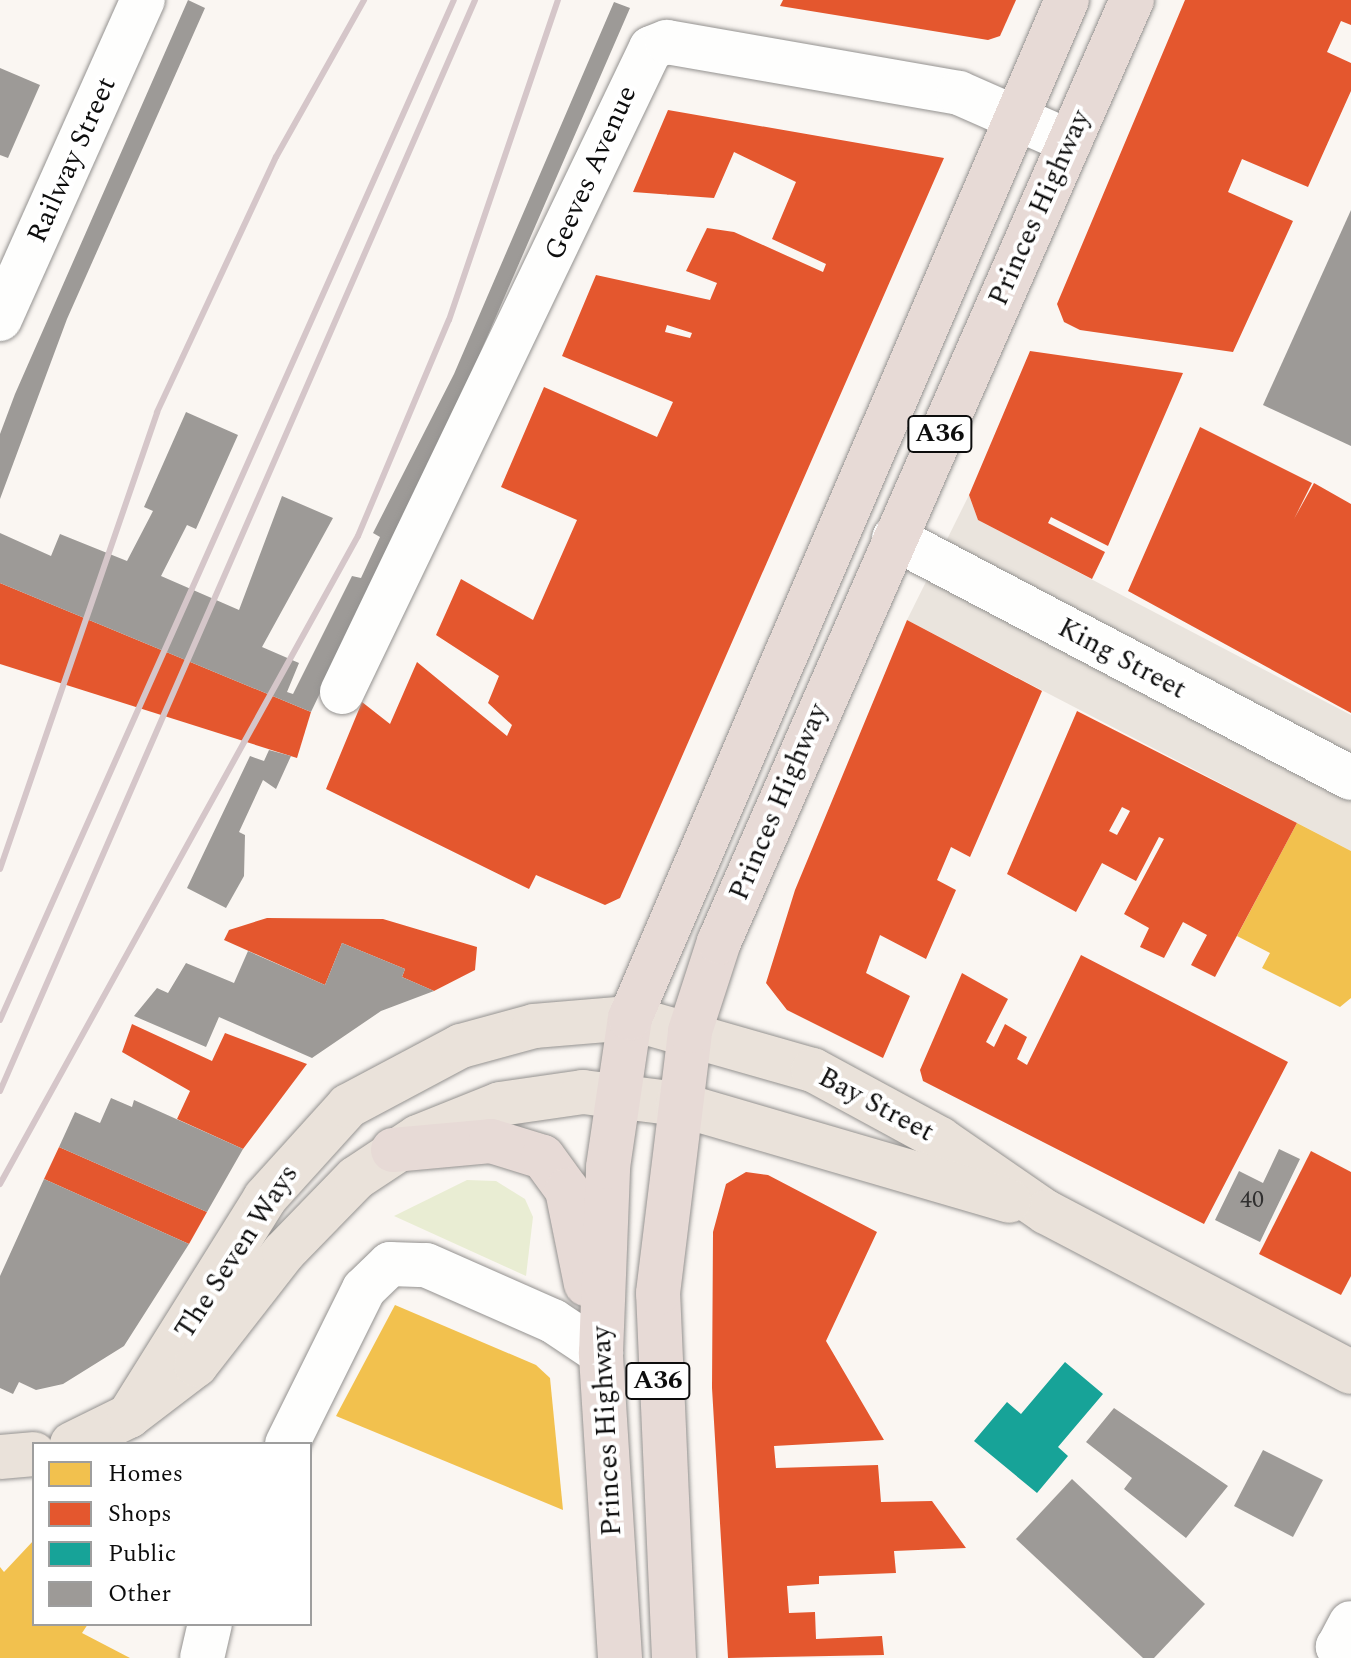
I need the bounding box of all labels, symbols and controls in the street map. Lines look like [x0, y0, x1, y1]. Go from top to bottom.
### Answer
street label: Railway Street [20, 72, 124, 248]
street label: Geeves Avenue [538, 81, 644, 265]
street label: Princes Highway [982, 105, 1098, 311]
road number: A36 [906, 412, 974, 456]
street label: King Street [1052, 611, 1192, 707]
street label: Princes Highway [722, 699, 836, 905]
street label: Bay Street [813, 1061, 939, 1149]
street label: The Seven Ways [168, 1159, 306, 1345]
house number: 40 [1240, 1187, 1264, 1215]
street label: Princes Highway [585, 1325, 629, 1537]
road number: A36 [624, 1359, 692, 1403]
legend [32, 1442, 312, 1626]
text: Homes [108, 1456, 183, 1492]
text: Shops [108, 1496, 172, 1532]
text: Public [108, 1536, 176, 1572]
text: Other [108, 1576, 171, 1612]

